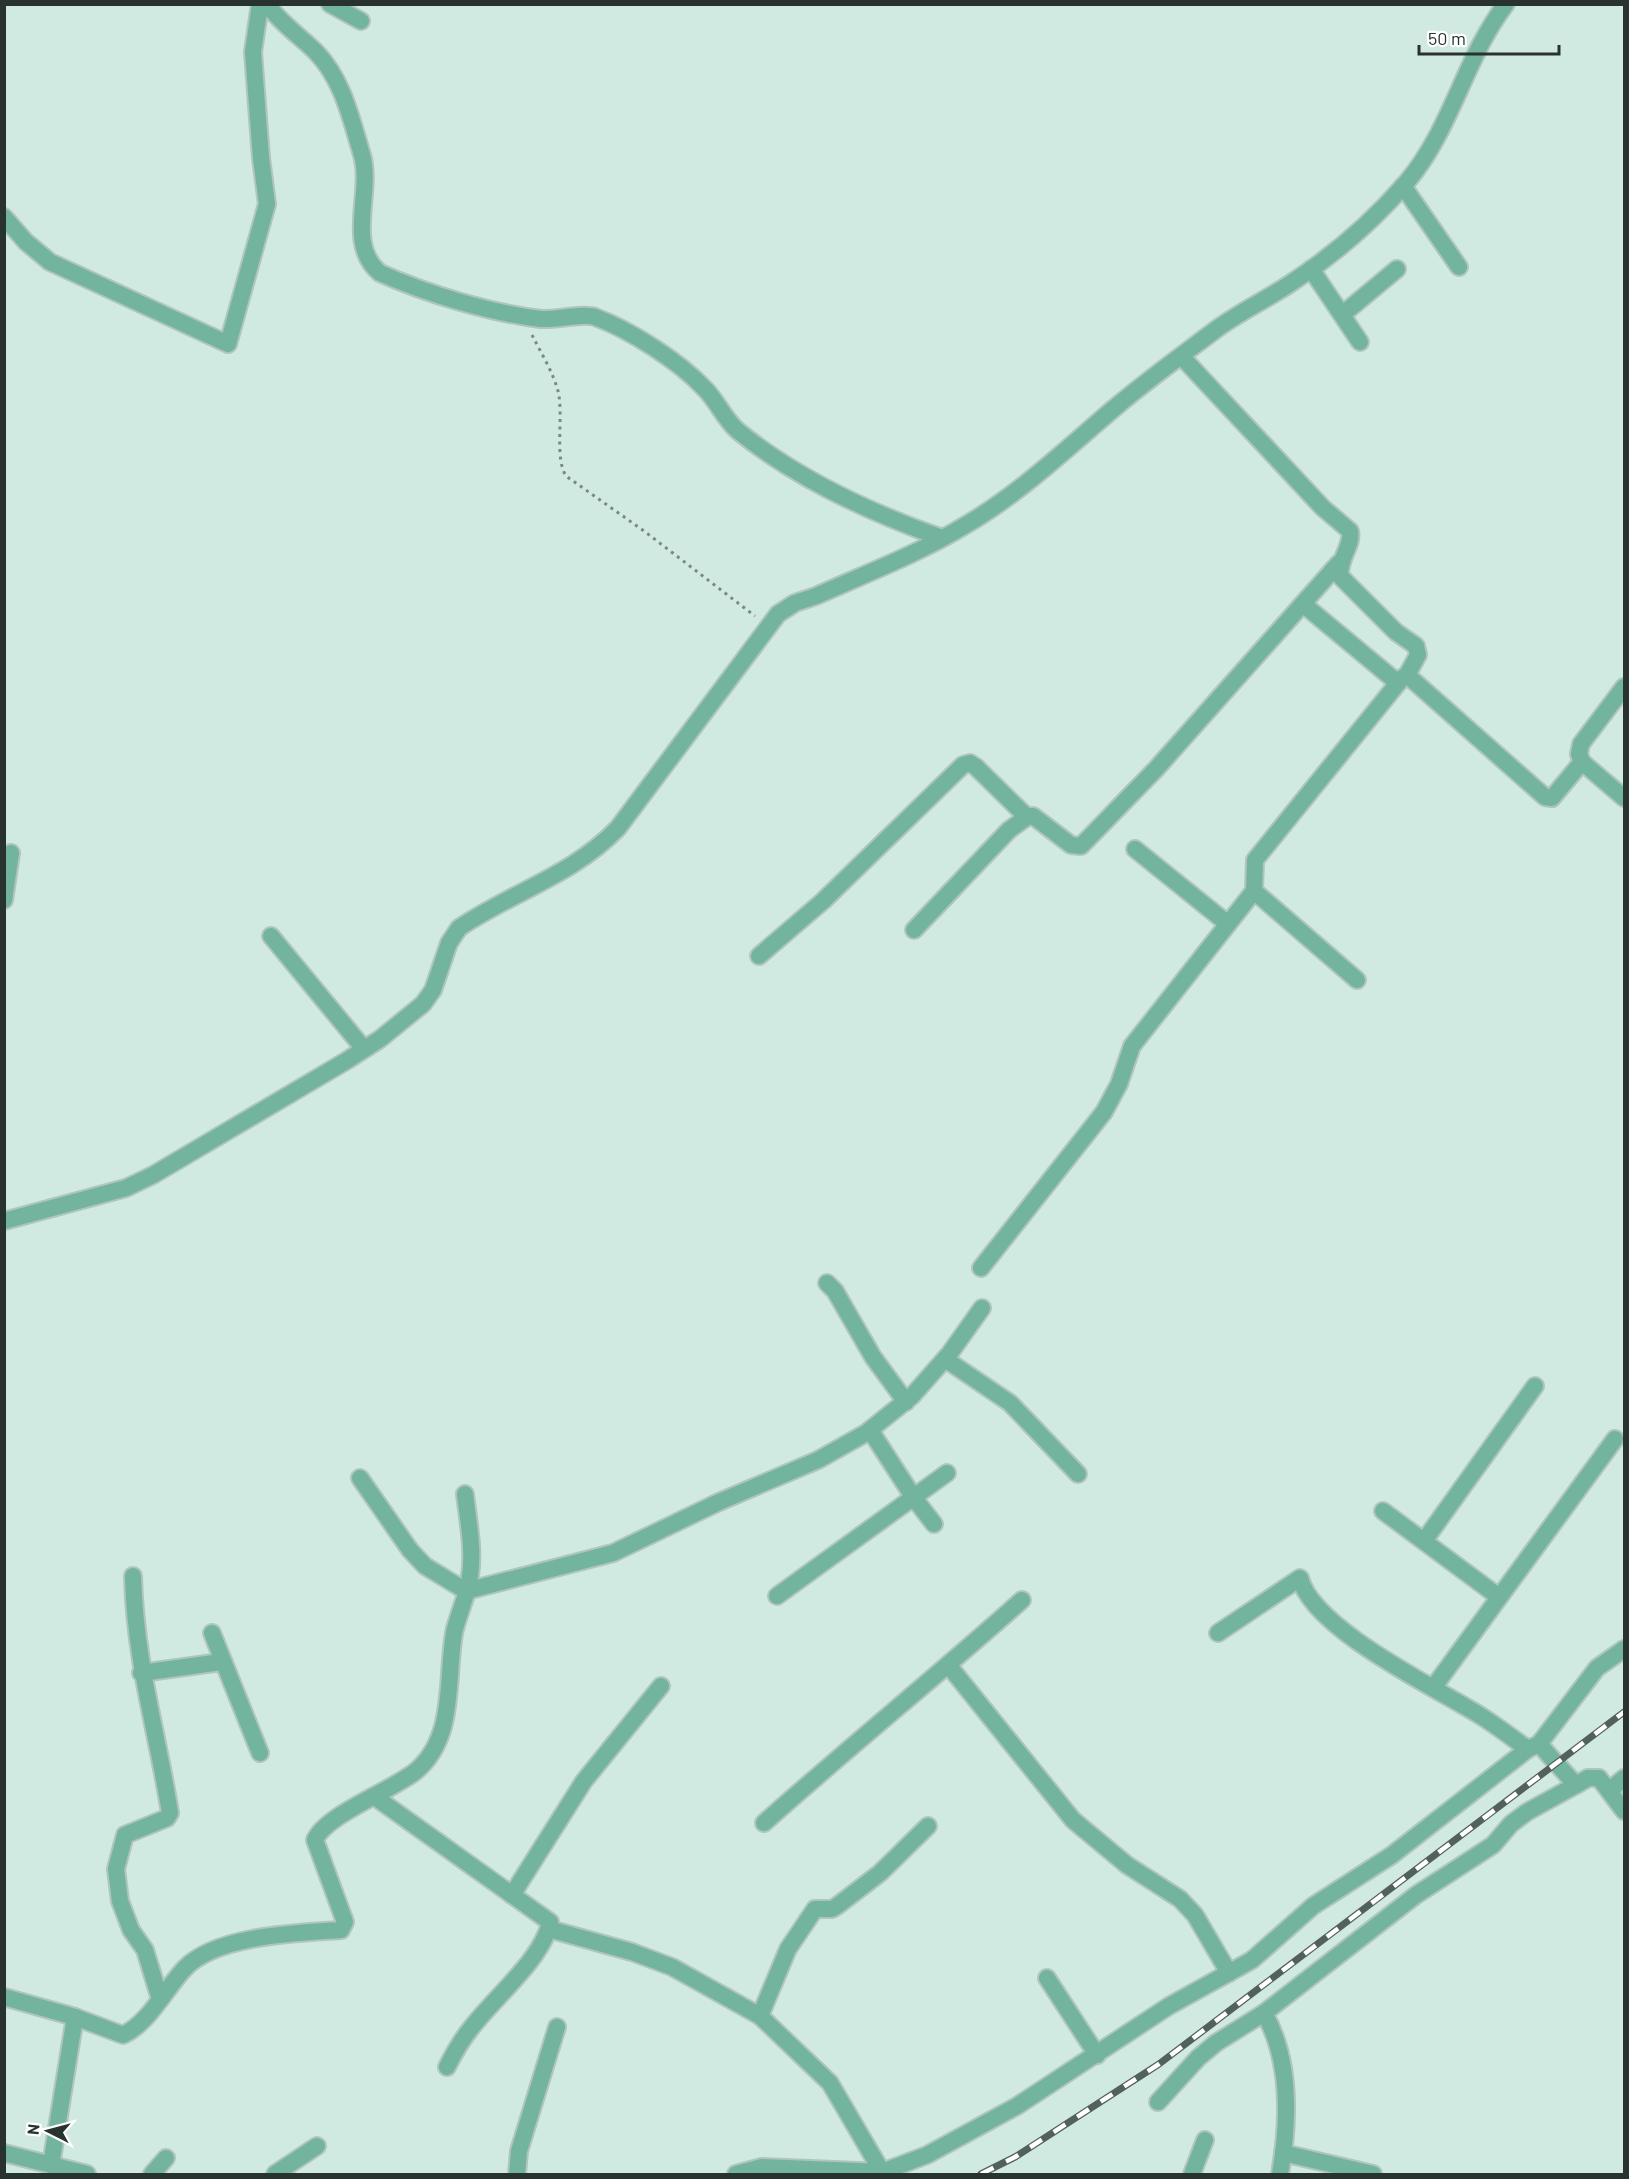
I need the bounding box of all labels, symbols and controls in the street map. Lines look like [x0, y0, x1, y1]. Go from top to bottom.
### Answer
scale bar [1419, 18, 1558, 56]
text: 50 m [1428, 27, 1466, 49]
north arrow [18, 2101, 78, 2161]
text: N [23, 2123, 43, 2136]

